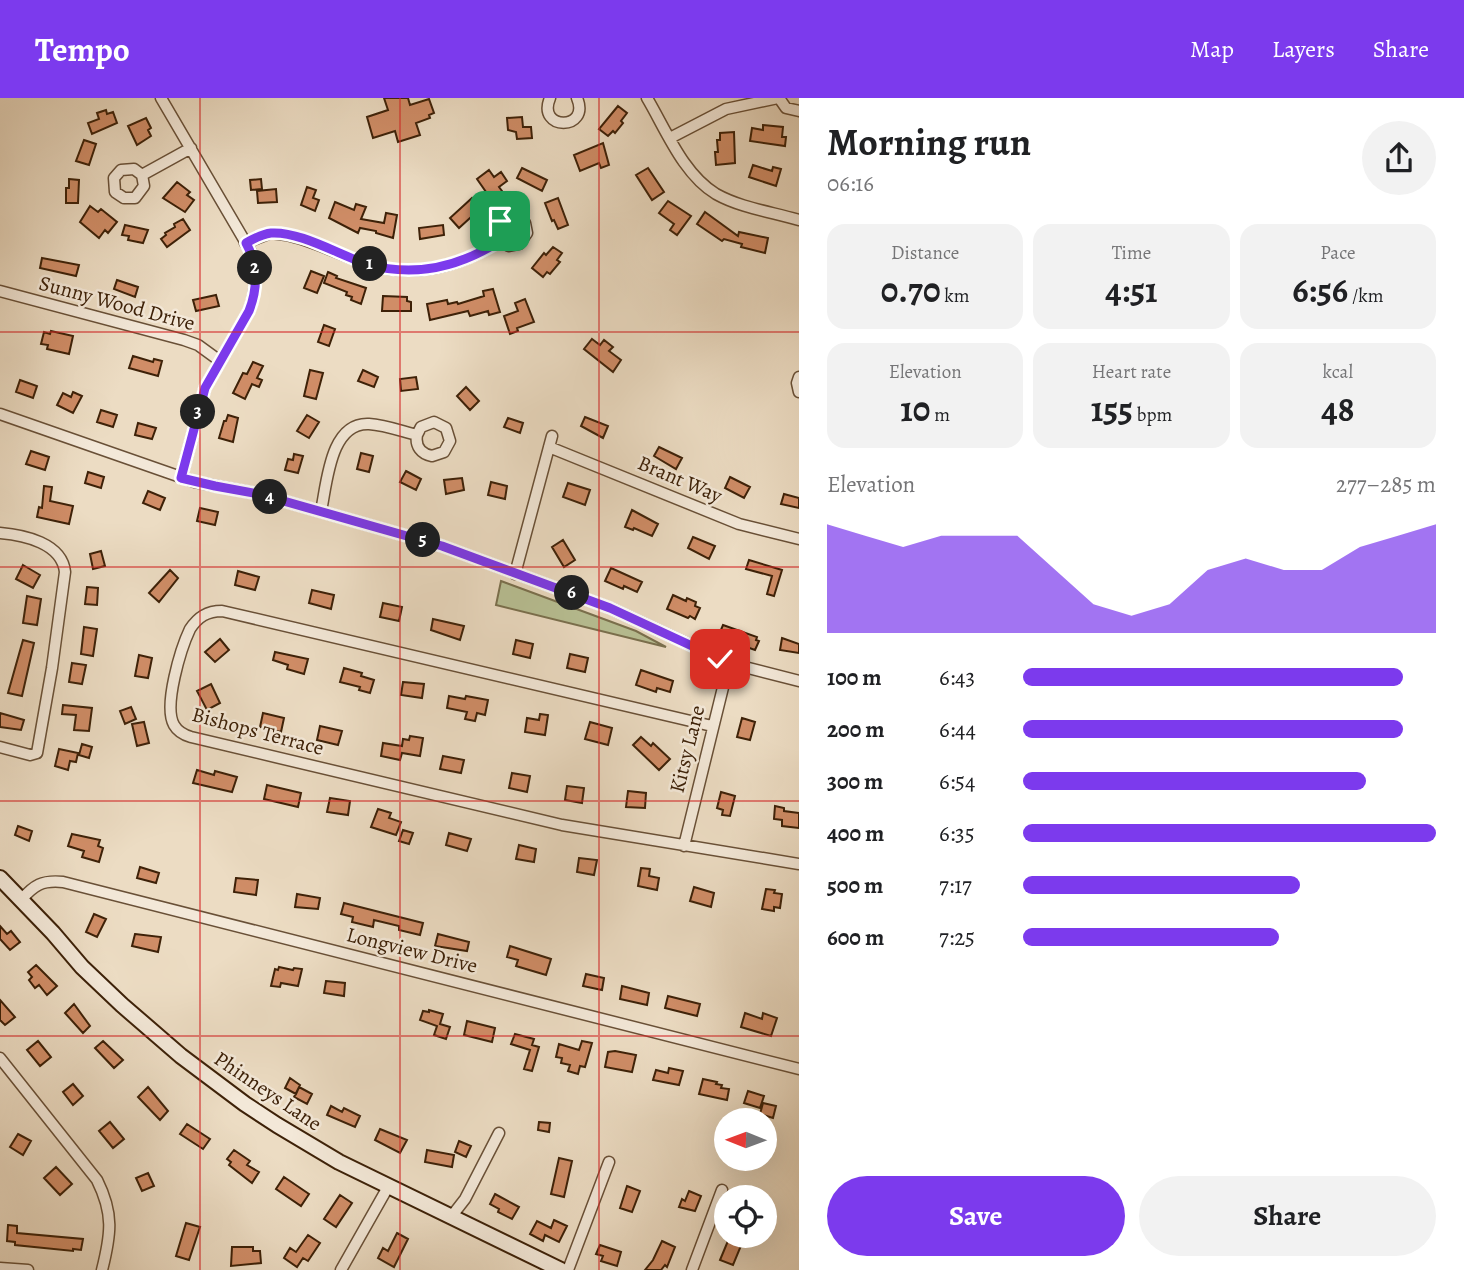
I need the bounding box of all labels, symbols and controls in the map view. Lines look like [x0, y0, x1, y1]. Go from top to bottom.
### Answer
text: Tempo [35, 27, 130, 72]
text: Map [1190, 33, 1234, 65]
text: Layers [1272, 33, 1335, 65]
text: Share [1373, 33, 1429, 65]
text: Morning run [827, 116, 1031, 168]
button: share [1362, 121, 1436, 195]
text: 06:16 [827, 168, 874, 199]
pin [470, 191, 530, 251]
icon: arrive [481, 202, 519, 240]
text: Distance [891, 240, 959, 266]
text: Time [1112, 240, 1151, 266]
text: Pace [1320, 240, 1355, 266]
pin: 1 [352, 246, 388, 282]
pin: 2 [238, 250, 272, 286]
text: 1 [366, 250, 373, 276]
text: 2 [250, 254, 259, 280]
text: 0.70 [881, 266, 941, 314]
text: 4:51 [1105, 266, 1158, 314]
text: 6:56 [1292, 266, 1348, 314]
street label: Sunny Wood Drive [36, 269, 198, 337]
text: km [941, 283, 970, 309]
text: /km [1348, 283, 1383, 309]
text: Elevation [889, 359, 962, 385]
text: Heart rate [1092, 359, 1171, 385]
text: kcal [1323, 359, 1353, 385]
text: 10 [900, 385, 930, 433]
text: 155 [1091, 385, 1133, 433]
text: 48 [1321, 385, 1354, 433]
pin: 3 [180, 394, 216, 430]
text: 3 [193, 398, 202, 424]
text: m [930, 402, 950, 428]
text: bpm [1133, 402, 1172, 428]
street label: Brant Way [633, 449, 727, 510]
text: Elevation [827, 469, 915, 500]
text: 277–285 m [1336, 469, 1436, 500]
pin: 4 [252, 480, 288, 514]
text: 4 [265, 483, 274, 509]
pin: 5 [406, 522, 440, 558]
text: 5 [418, 526, 427, 552]
pin: 6 [554, 575, 590, 610]
text: 6 [567, 579, 576, 605]
pin [690, 629, 750, 689]
icon: check [701, 640, 739, 678]
text: 100 m [827, 662, 882, 693]
text: 6:43 [939, 662, 975, 693]
street label: Bishops Terrace [189, 700, 327, 762]
street label: Kitsy Lane [663, 702, 711, 796]
text: 200 m [827, 714, 885, 745]
text: 6:44 [939, 714, 976, 745]
text: 300 m [827, 766, 883, 797]
text: 6:54 [939, 766, 975, 797]
text: 400 m [827, 818, 884, 849]
text: 6:35 [939, 818, 975, 849]
text: 500 m [827, 870, 883, 901]
text: 7:17 [939, 870, 972, 901]
street label: Longview Drive [344, 920, 480, 980]
text: 600 m [827, 922, 884, 953]
text: 7:25 [939, 922, 975, 953]
street label: Phinneys Lane [209, 1045, 327, 1137]
north arrow [714, 1108, 777, 1171]
map controls [714, 1108, 777, 1248]
button: Save [827, 1176, 1125, 1256]
button: Share [1139, 1176, 1436, 1256]
button: locate [714, 1185, 777, 1248]

